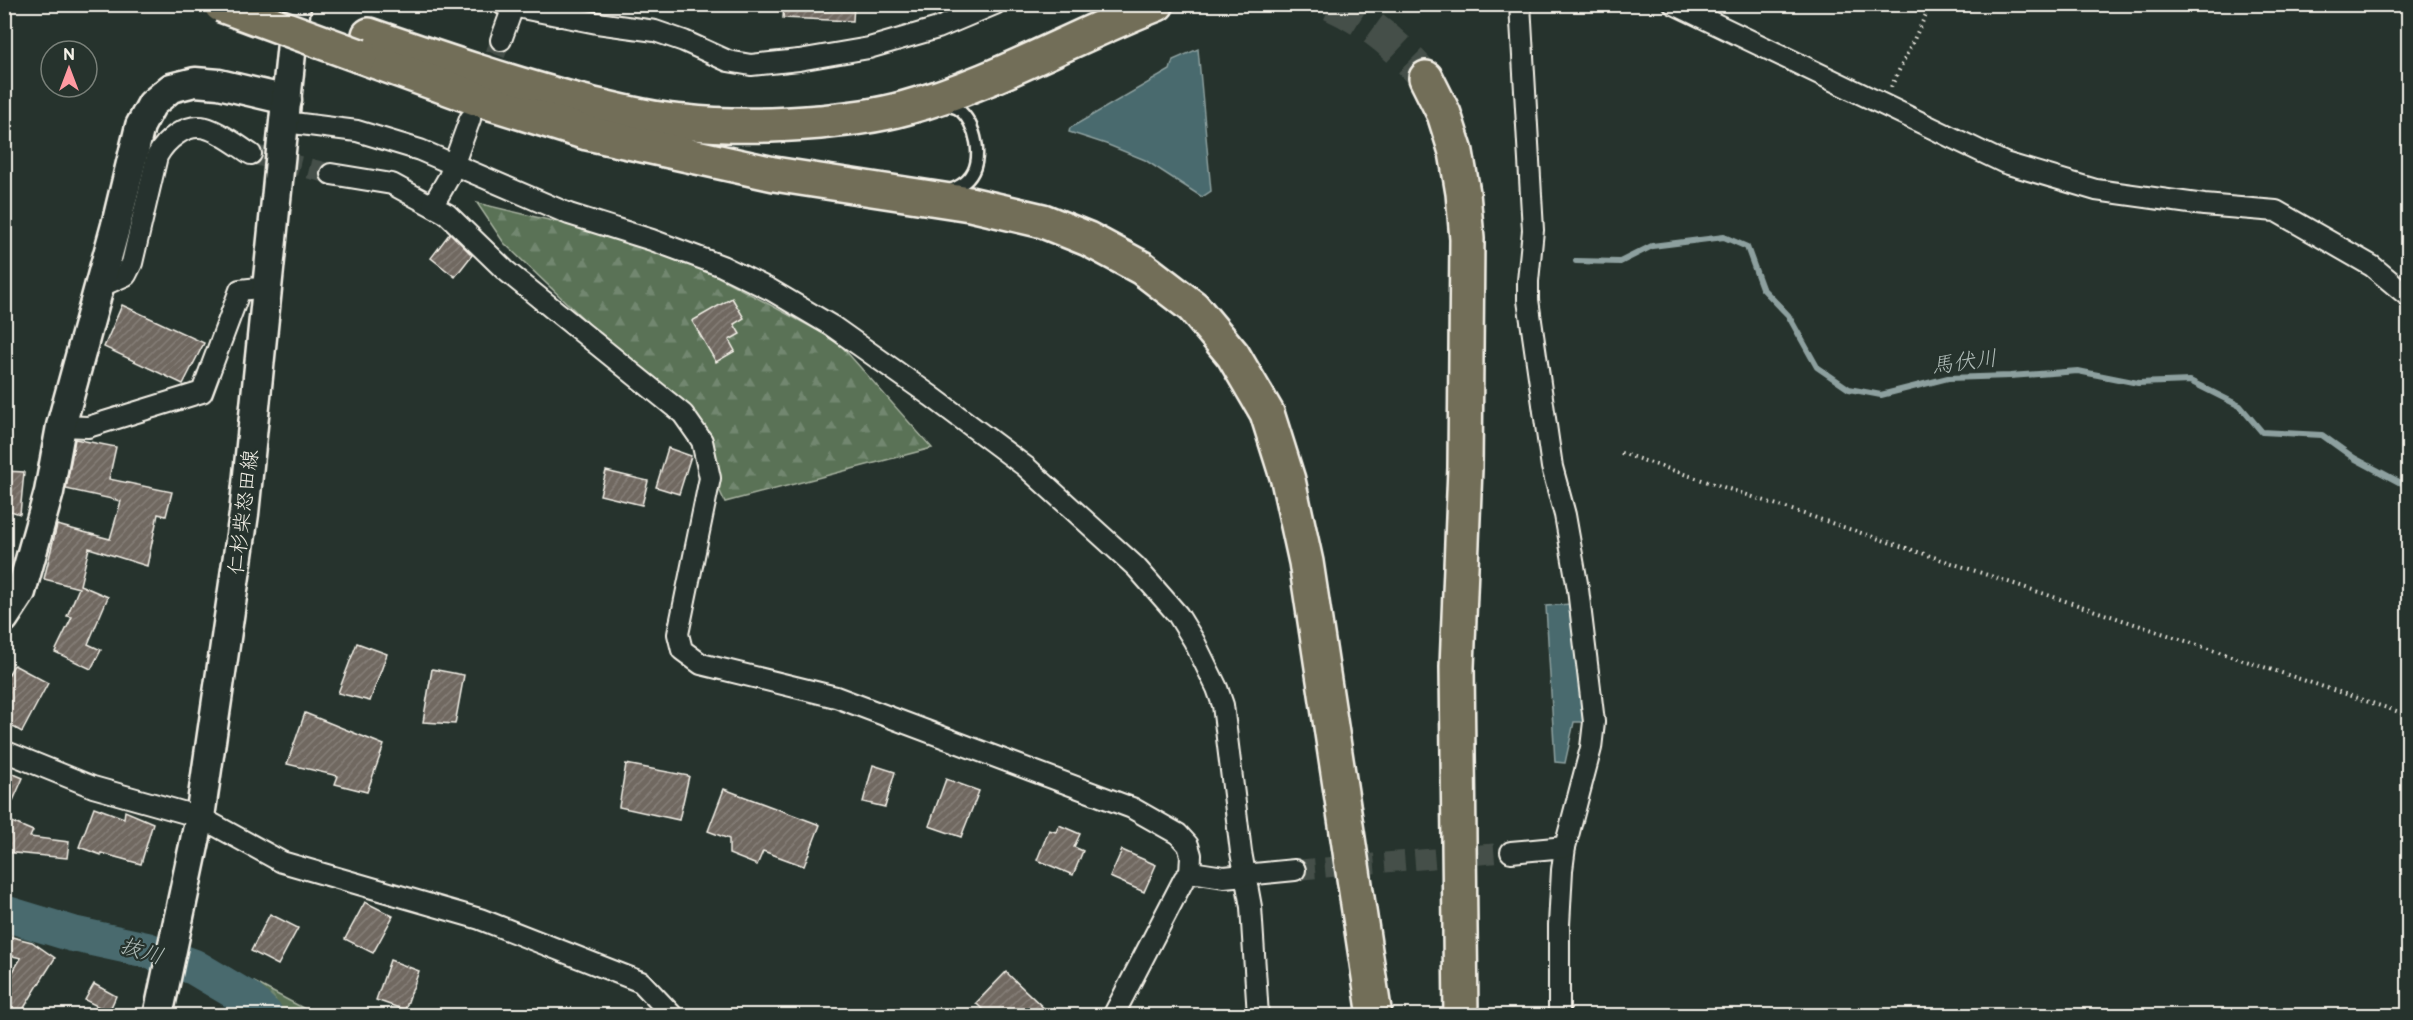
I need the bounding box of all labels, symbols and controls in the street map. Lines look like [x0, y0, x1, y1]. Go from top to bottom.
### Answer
north arrow [39, 39, 99, 99]
text: N [63, 46, 75, 65]
water label: 馬伏川 [1930, 345, 1999, 380]
street label: 仁杉柴怒田線 [223, 448, 264, 576]
water label: 抜川 [117, 932, 167, 971]

